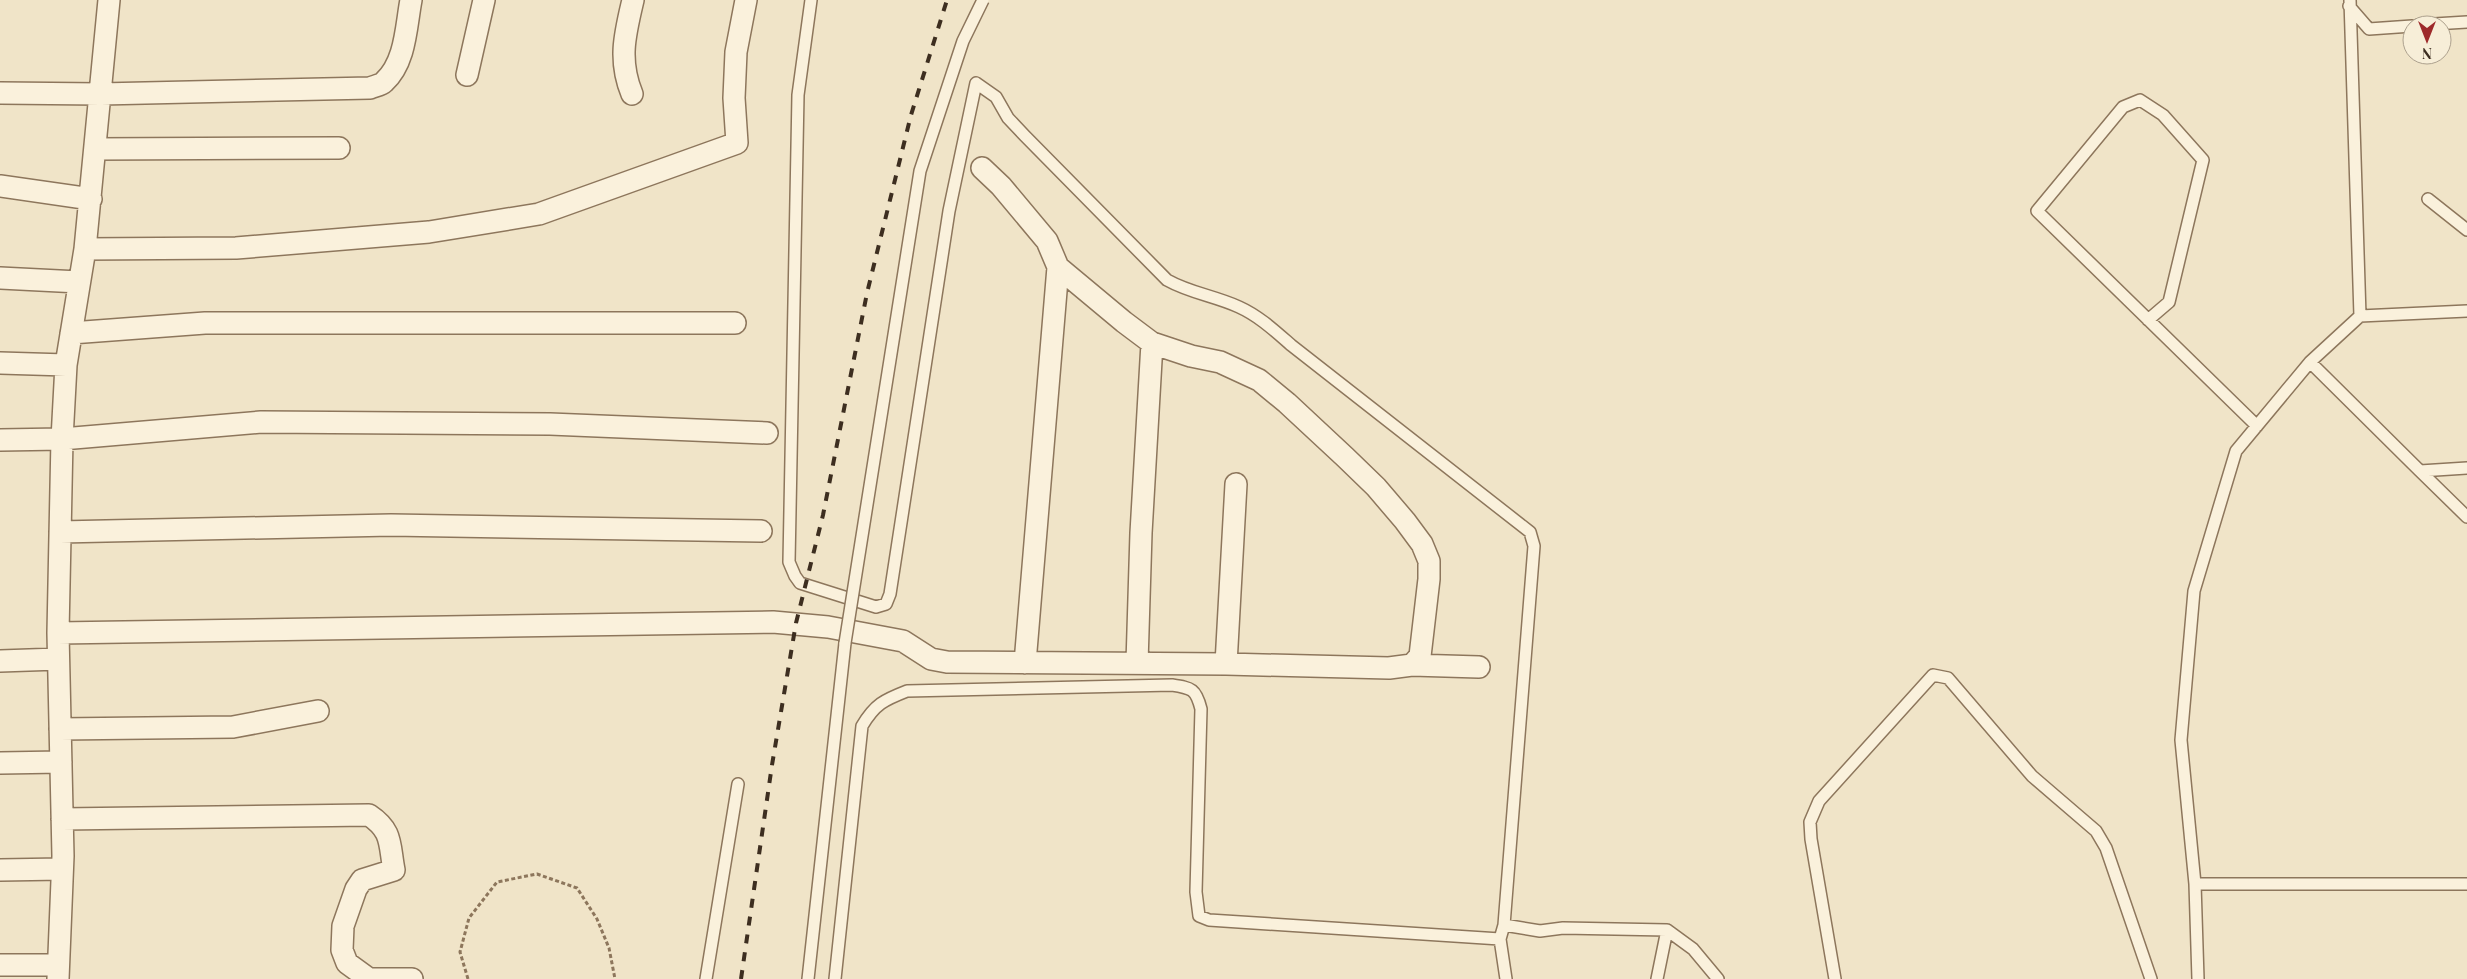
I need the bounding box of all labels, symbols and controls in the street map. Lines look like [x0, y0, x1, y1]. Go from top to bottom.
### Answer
north arrow [2402, 15, 2452, 65]
text: N [2422, 44, 2432, 63]

